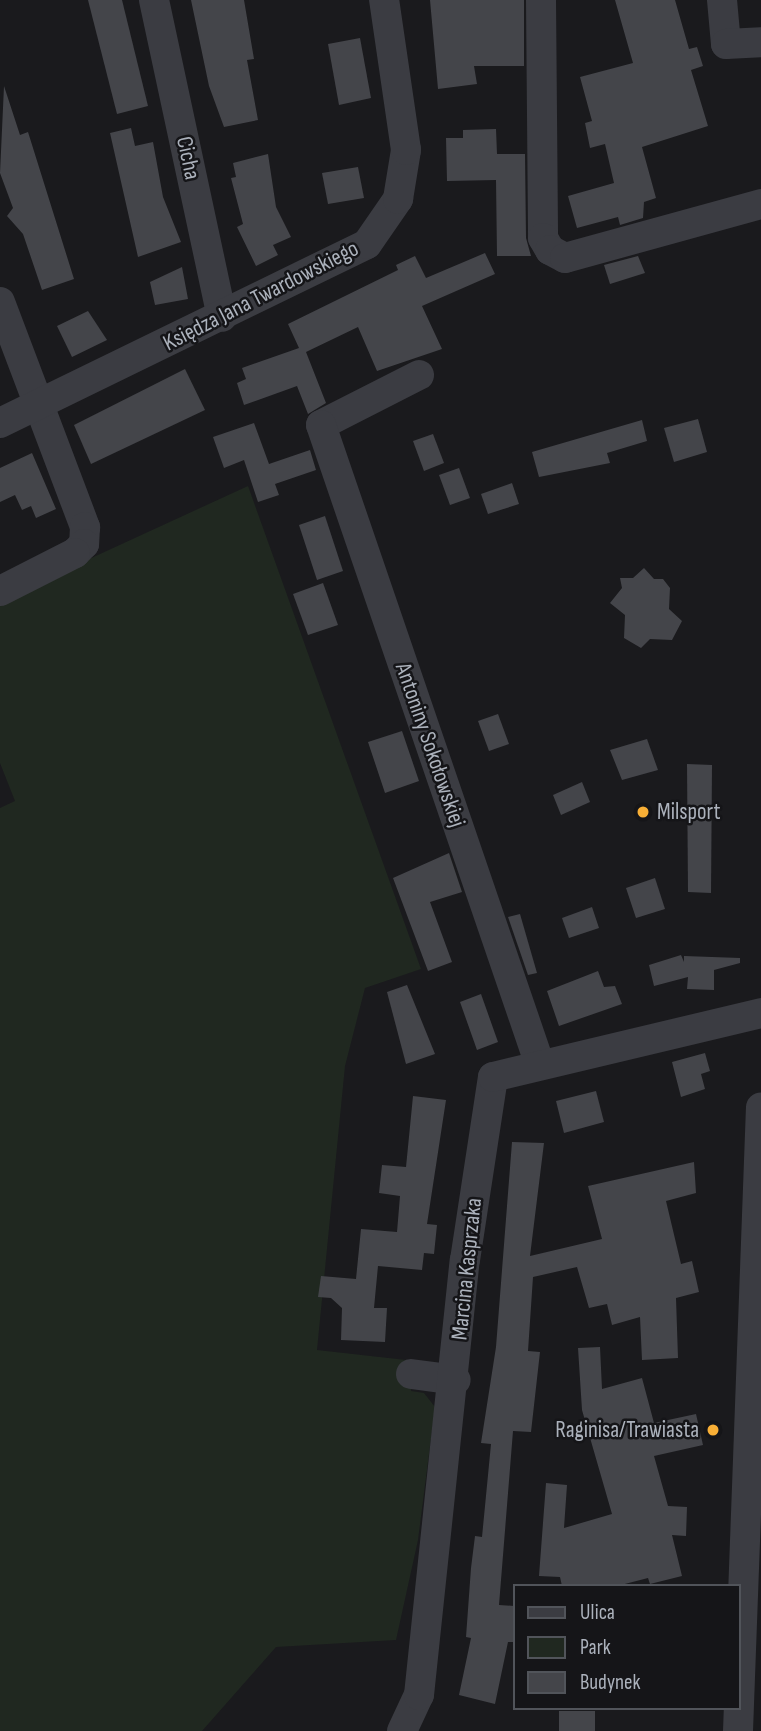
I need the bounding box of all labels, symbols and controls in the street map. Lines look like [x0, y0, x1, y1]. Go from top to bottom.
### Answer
street label: Cicha [170, 134, 206, 182]
street label: Księdza Jana Twardowskiego [159, 235, 363, 357]
street label: Antoniny Sokołowskiej [389, 659, 471, 831]
place label: Milsport [657, 798, 720, 826]
marker: Milsport [635, 804, 651, 820]
street label: Marcina Kasprzaka [446, 1197, 488, 1341]
place label: Raginisa/Trawiasta [555, 1416, 699, 1444]
marker: Raginisa/Trawiasta [705, 1422, 721, 1438]
legend [512, 1584, 740, 1710]
text: Ulica [580, 1600, 615, 1625]
text: Park [580, 1635, 611, 1660]
text: Budynek [580, 1670, 640, 1695]

